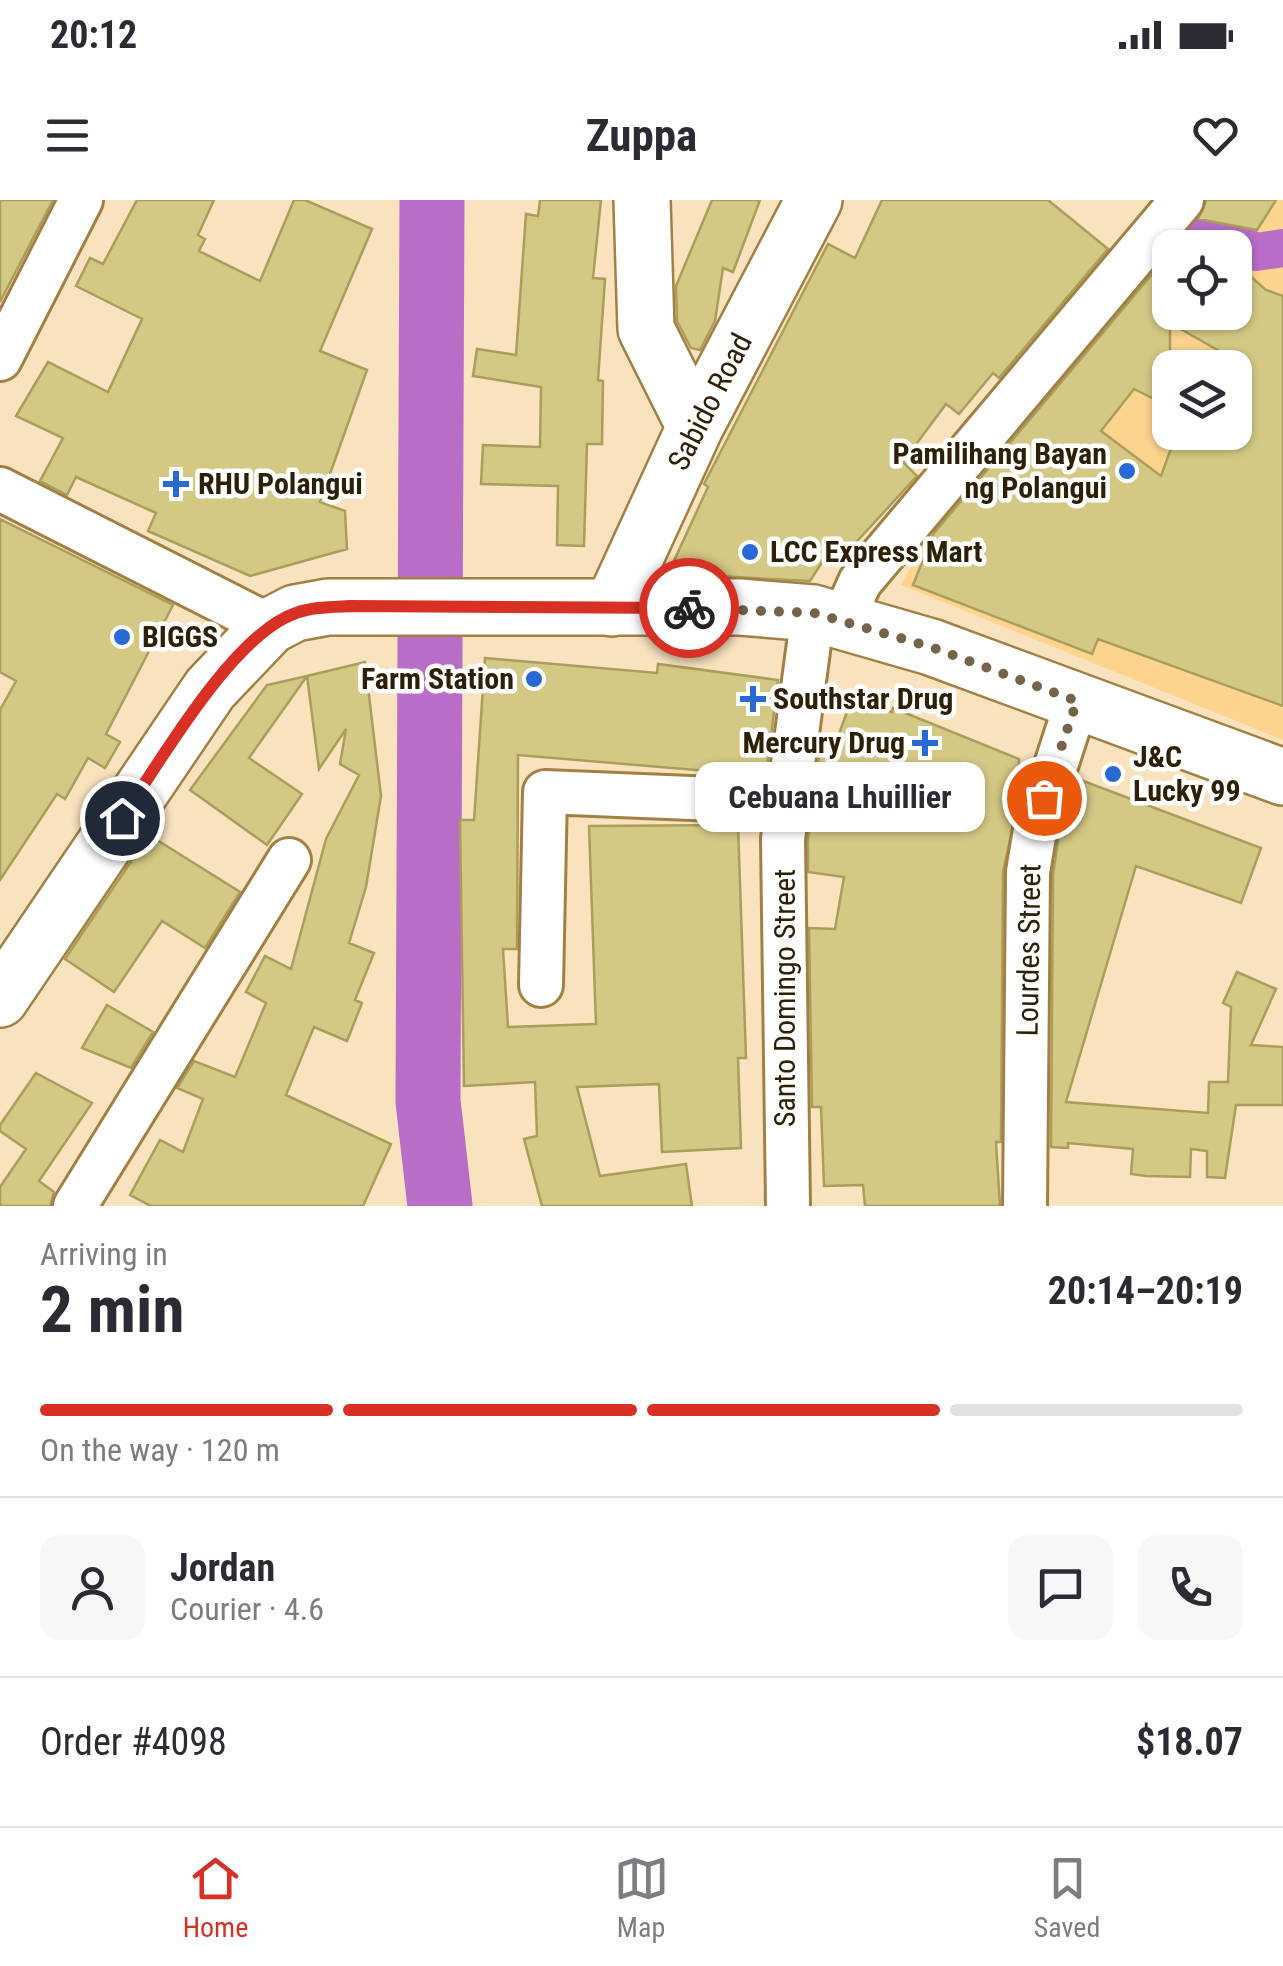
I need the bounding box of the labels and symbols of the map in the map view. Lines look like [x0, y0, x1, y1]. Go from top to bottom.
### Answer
street label: Sabido Road [660, 328, 759, 476]
place label: Pamilihang Bayan ng Polangui [893, 436, 1107, 505]
marker: Pamilihang Bayan ng Polangui [1116, 460, 1138, 482]
place label: RHU Polangui [198, 466, 363, 501]
marker: RHU Polangui [163, 471, 189, 497]
place label: LCC Express Mart [770, 534, 983, 569]
marker: LCC Express Mart [739, 541, 761, 563]
courier [639, 558, 739, 658]
place label: BIGGS [142, 619, 218, 654]
marker: BIGGS [111, 626, 133, 648]
place label: Farm Station [361, 661, 514, 696]
marker: Farm Station [523, 668, 545, 690]
place label: Southstar Drug [773, 681, 953, 716]
marker: Southstar Drug [742, 688, 764, 710]
place label: Mercury Drug [742, 725, 905, 760]
marker: Mercury Drug [914, 732, 936, 754]
place label: J&C Lucky 99 [1133, 739, 1241, 808]
pin [1002, 756, 1087, 841]
callout: Cebuana Lhuillier [694, 763, 984, 833]
marker: J&C Lucky 99 [1102, 763, 1124, 785]
pin [80, 776, 165, 861]
street label: Lourdes Street [1009, 863, 1048, 1037]
street label: Santo Domingo Street [767, 869, 802, 1127]

